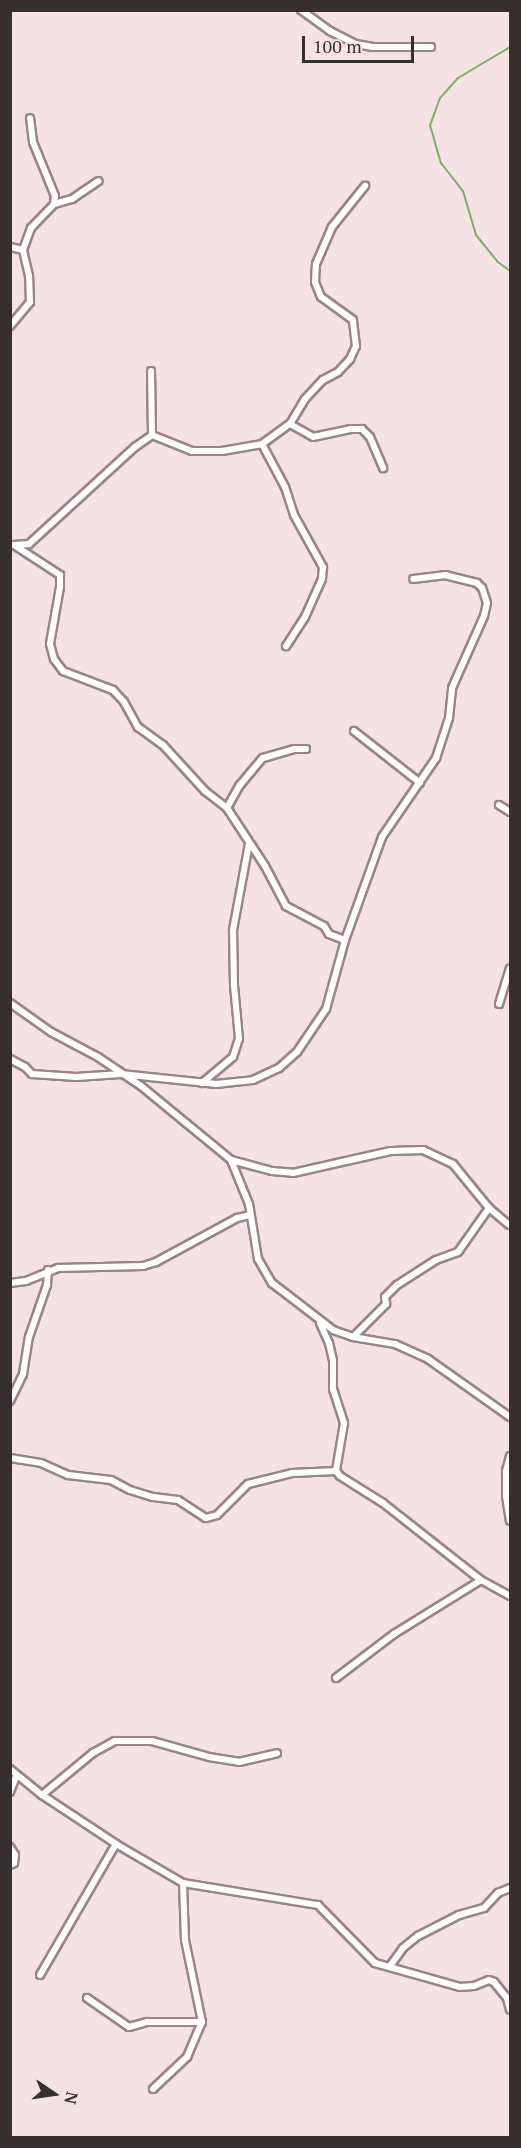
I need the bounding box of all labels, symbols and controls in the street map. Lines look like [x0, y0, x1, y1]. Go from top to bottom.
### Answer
scale bar [305, 24, 418, 62]
text: 100 m [313, 34, 362, 58]
north arrow [24, 2064, 84, 2124]
text: N [59, 2090, 84, 2106]

